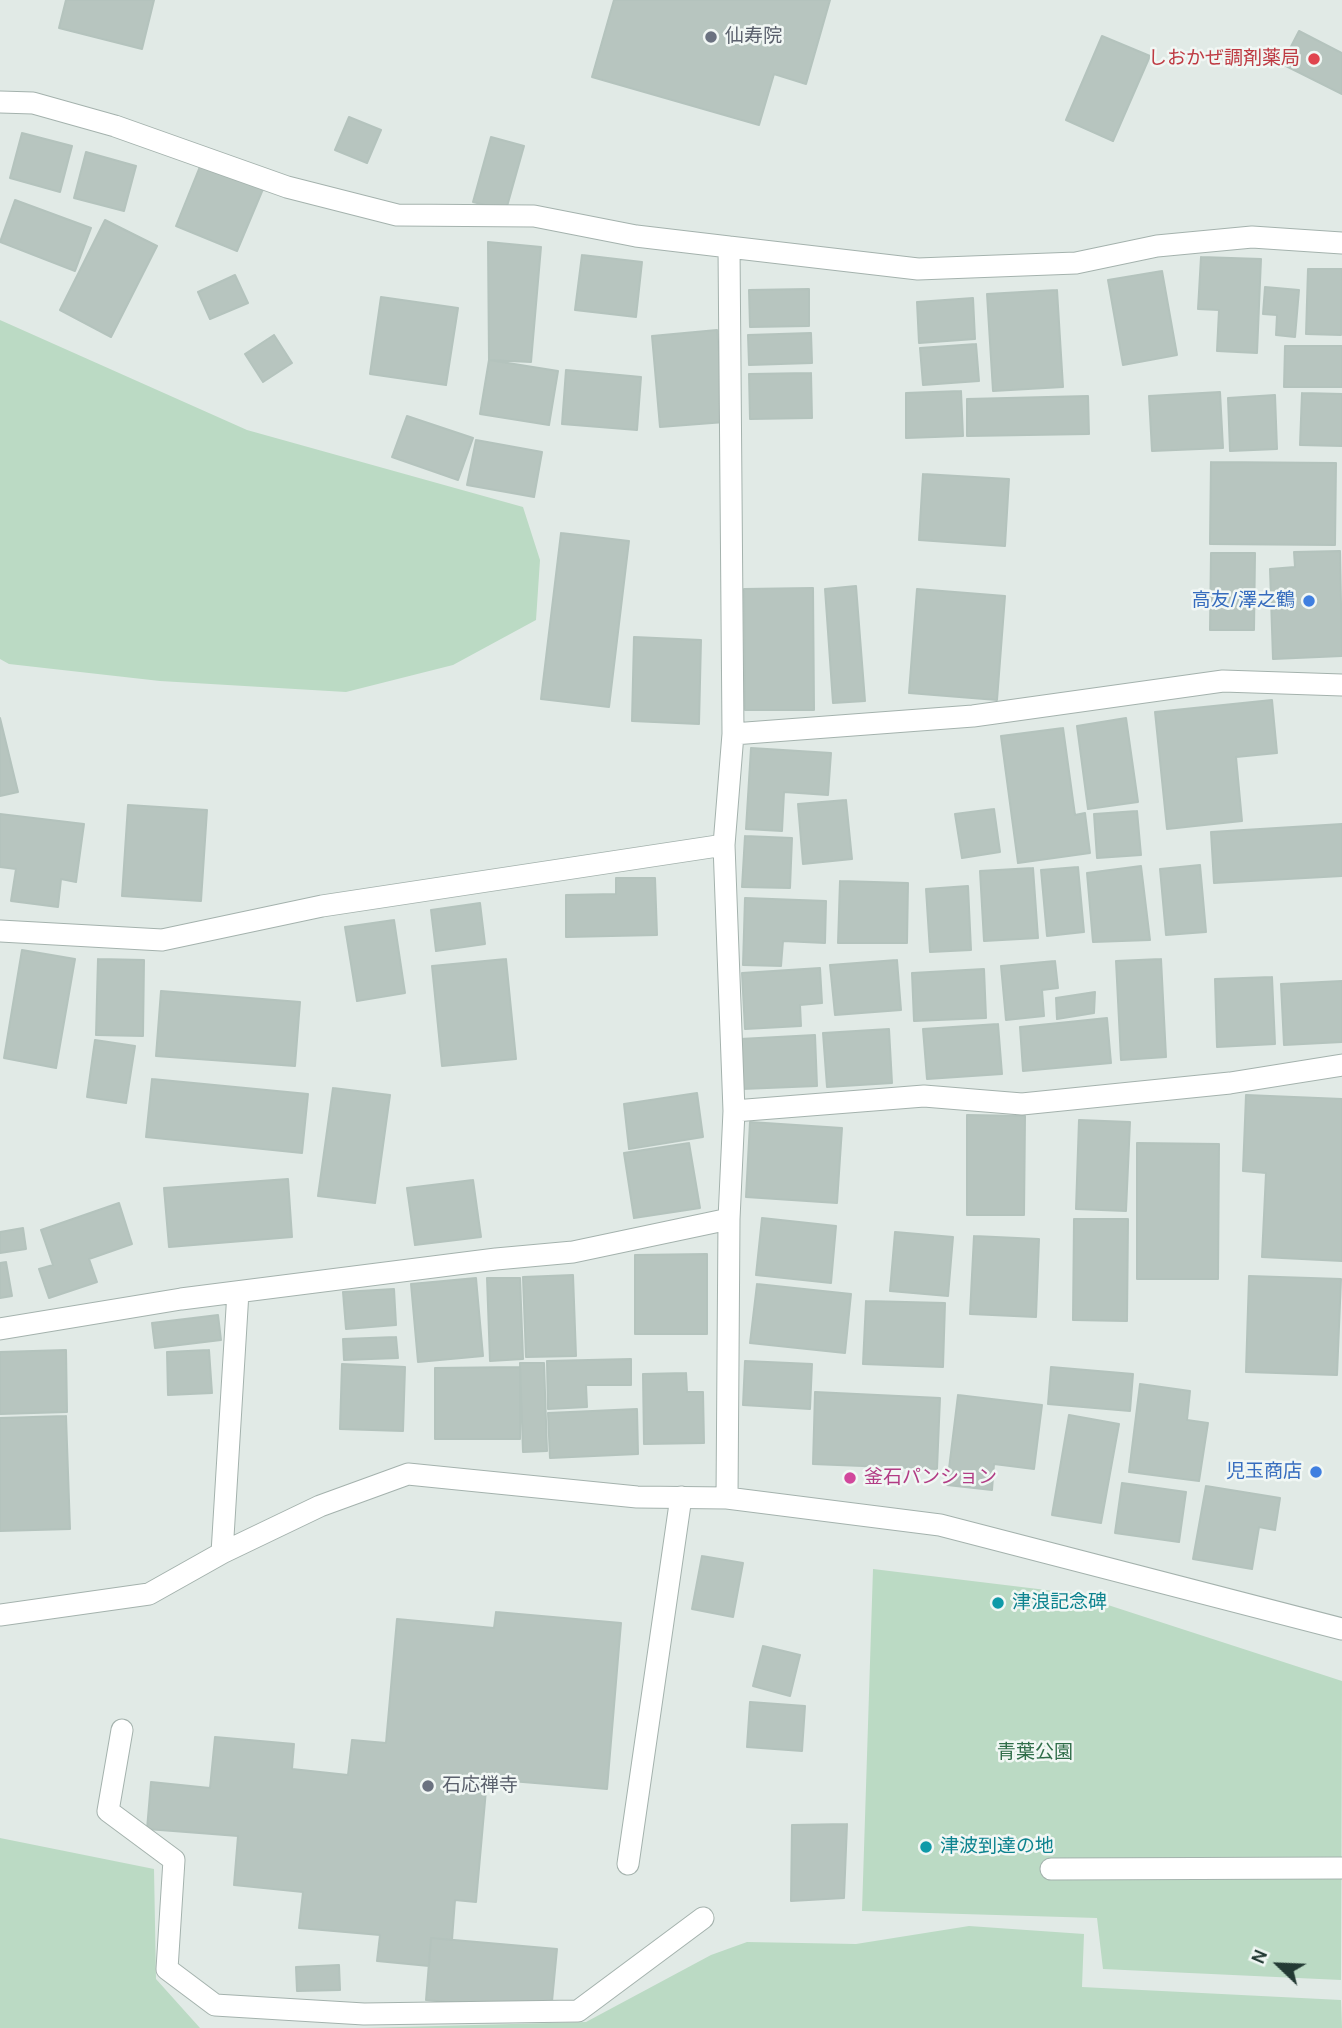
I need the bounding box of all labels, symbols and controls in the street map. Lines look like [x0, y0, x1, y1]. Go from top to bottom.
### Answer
place label: 仙寿院 [725, 26, 782, 48]
marker: 仙寿院 [703, 29, 719, 45]
place label: しおかぜ調剤薬局 [1148, 48, 1300, 70]
marker: しおかぜ調剤薬局 [1306, 51, 1322, 67]
place label: 高友/澤之鶴 [1192, 590, 1295, 612]
marker: 高友/澤之鶴 [1301, 593, 1317, 609]
place label: 児玉商店 [1226, 1461, 1302, 1483]
marker: 児玉商店 [1308, 1464, 1324, 1480]
place label: 釜石パンション [864, 1467, 997, 1489]
marker: 釜石パンション [842, 1470, 858, 1486]
place label: 津浪記念碑 [1012, 1592, 1107, 1614]
marker: 津浪記念碑 [990, 1595, 1006, 1611]
park label: 青葉公園 [997, 1742, 1073, 1764]
place label: 石応禅寺 [442, 1775, 518, 1797]
marker: 石応禅寺 [420, 1778, 436, 1794]
place label: 津波到達の地 [940, 1836, 1054, 1858]
marker: 津波到達の地 [918, 1839, 934, 1855]
north arrow [1244, 1930, 1314, 2000]
text: N [1247, 1946, 1272, 1967]

